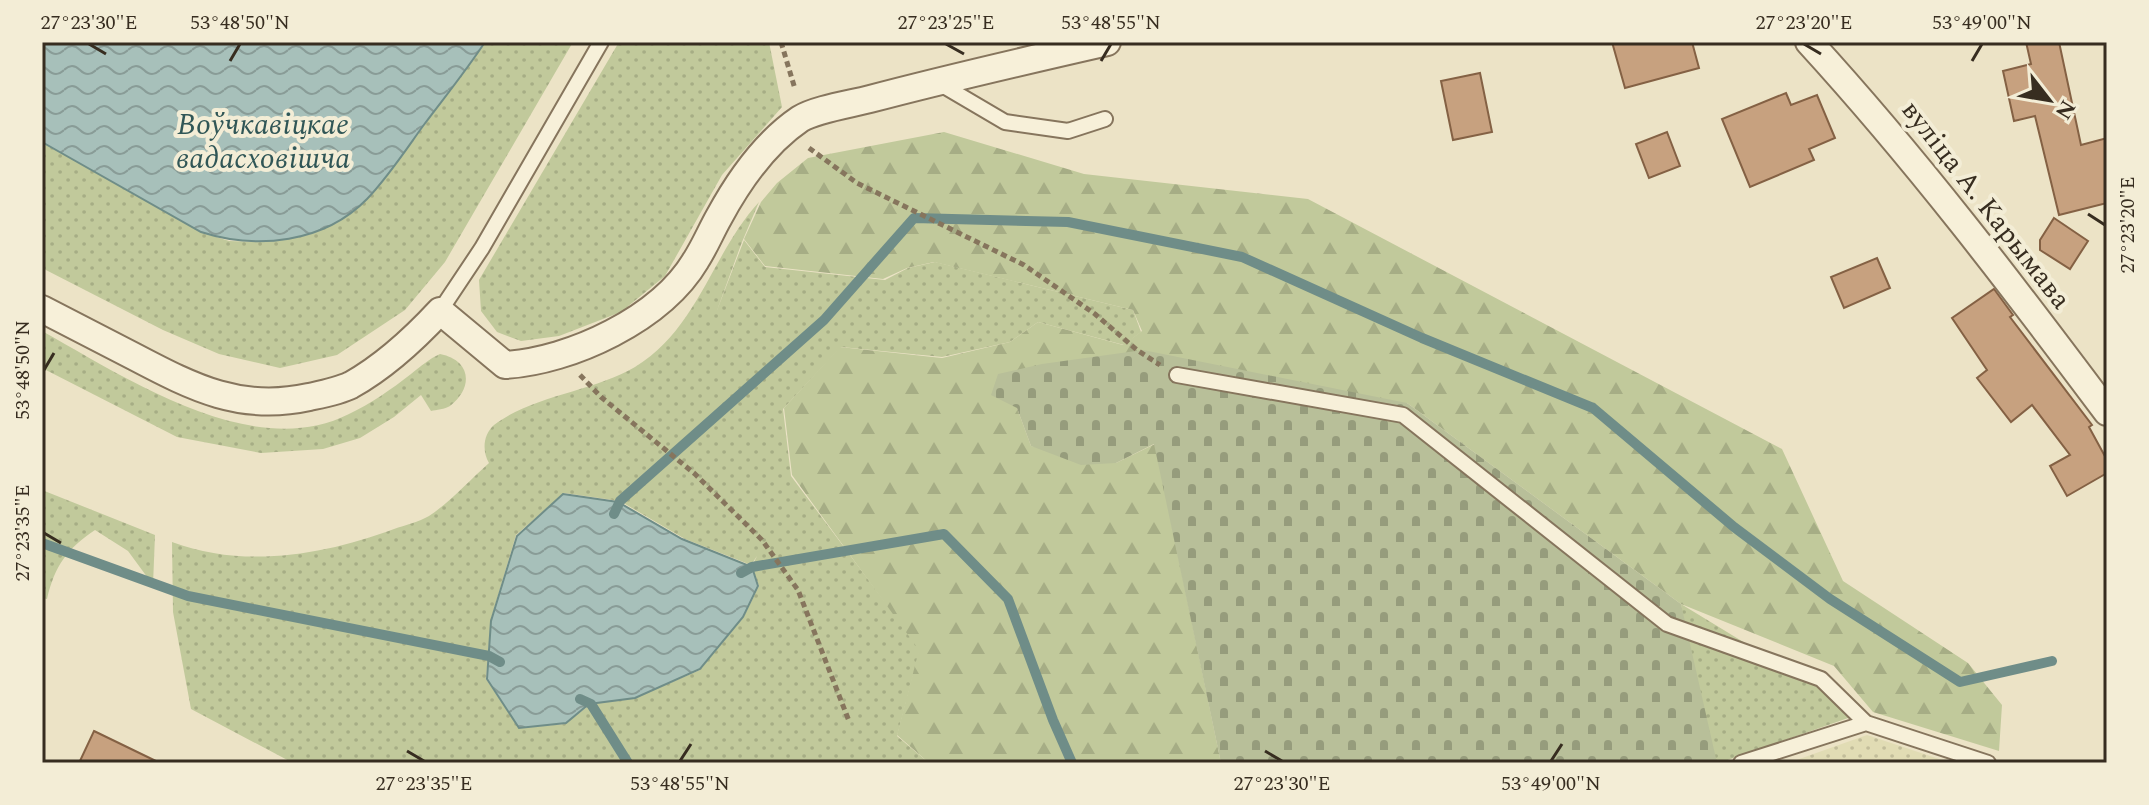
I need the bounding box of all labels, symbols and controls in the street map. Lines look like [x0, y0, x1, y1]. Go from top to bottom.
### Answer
text: 27°23'30"E [40, 8, 138, 38]
text: 53°48'50"N [190, 8, 290, 38]
text: 27°23'25"E [897, 8, 995, 38]
text: 53°48'55"N [1061, 8, 1161, 38]
text: 27°23'20"E [1755, 8, 1853, 38]
text: 53°49'00"N [1932, 8, 2032, 38]
north arrow [2009, 60, 2089, 140]
street label: вуліца А. Карымава [1890, 91, 2082, 319]
text: N [2046, 93, 2084, 126]
water label: Воўчкавіцкае вадасховішча [176, 102, 350, 182]
text: 27°23'20"E [2113, 176, 2143, 274]
text: 53°48'50"N [8, 320, 38, 420]
text: 27°23'35"E [8, 484, 38, 582]
text: 27°23'35"E [375, 769, 473, 799]
text: 53°48'55"N [630, 769, 730, 799]
text: 27°23'30"E [1233, 769, 1331, 799]
text: 53°49'00"N [1501, 769, 1601, 799]

